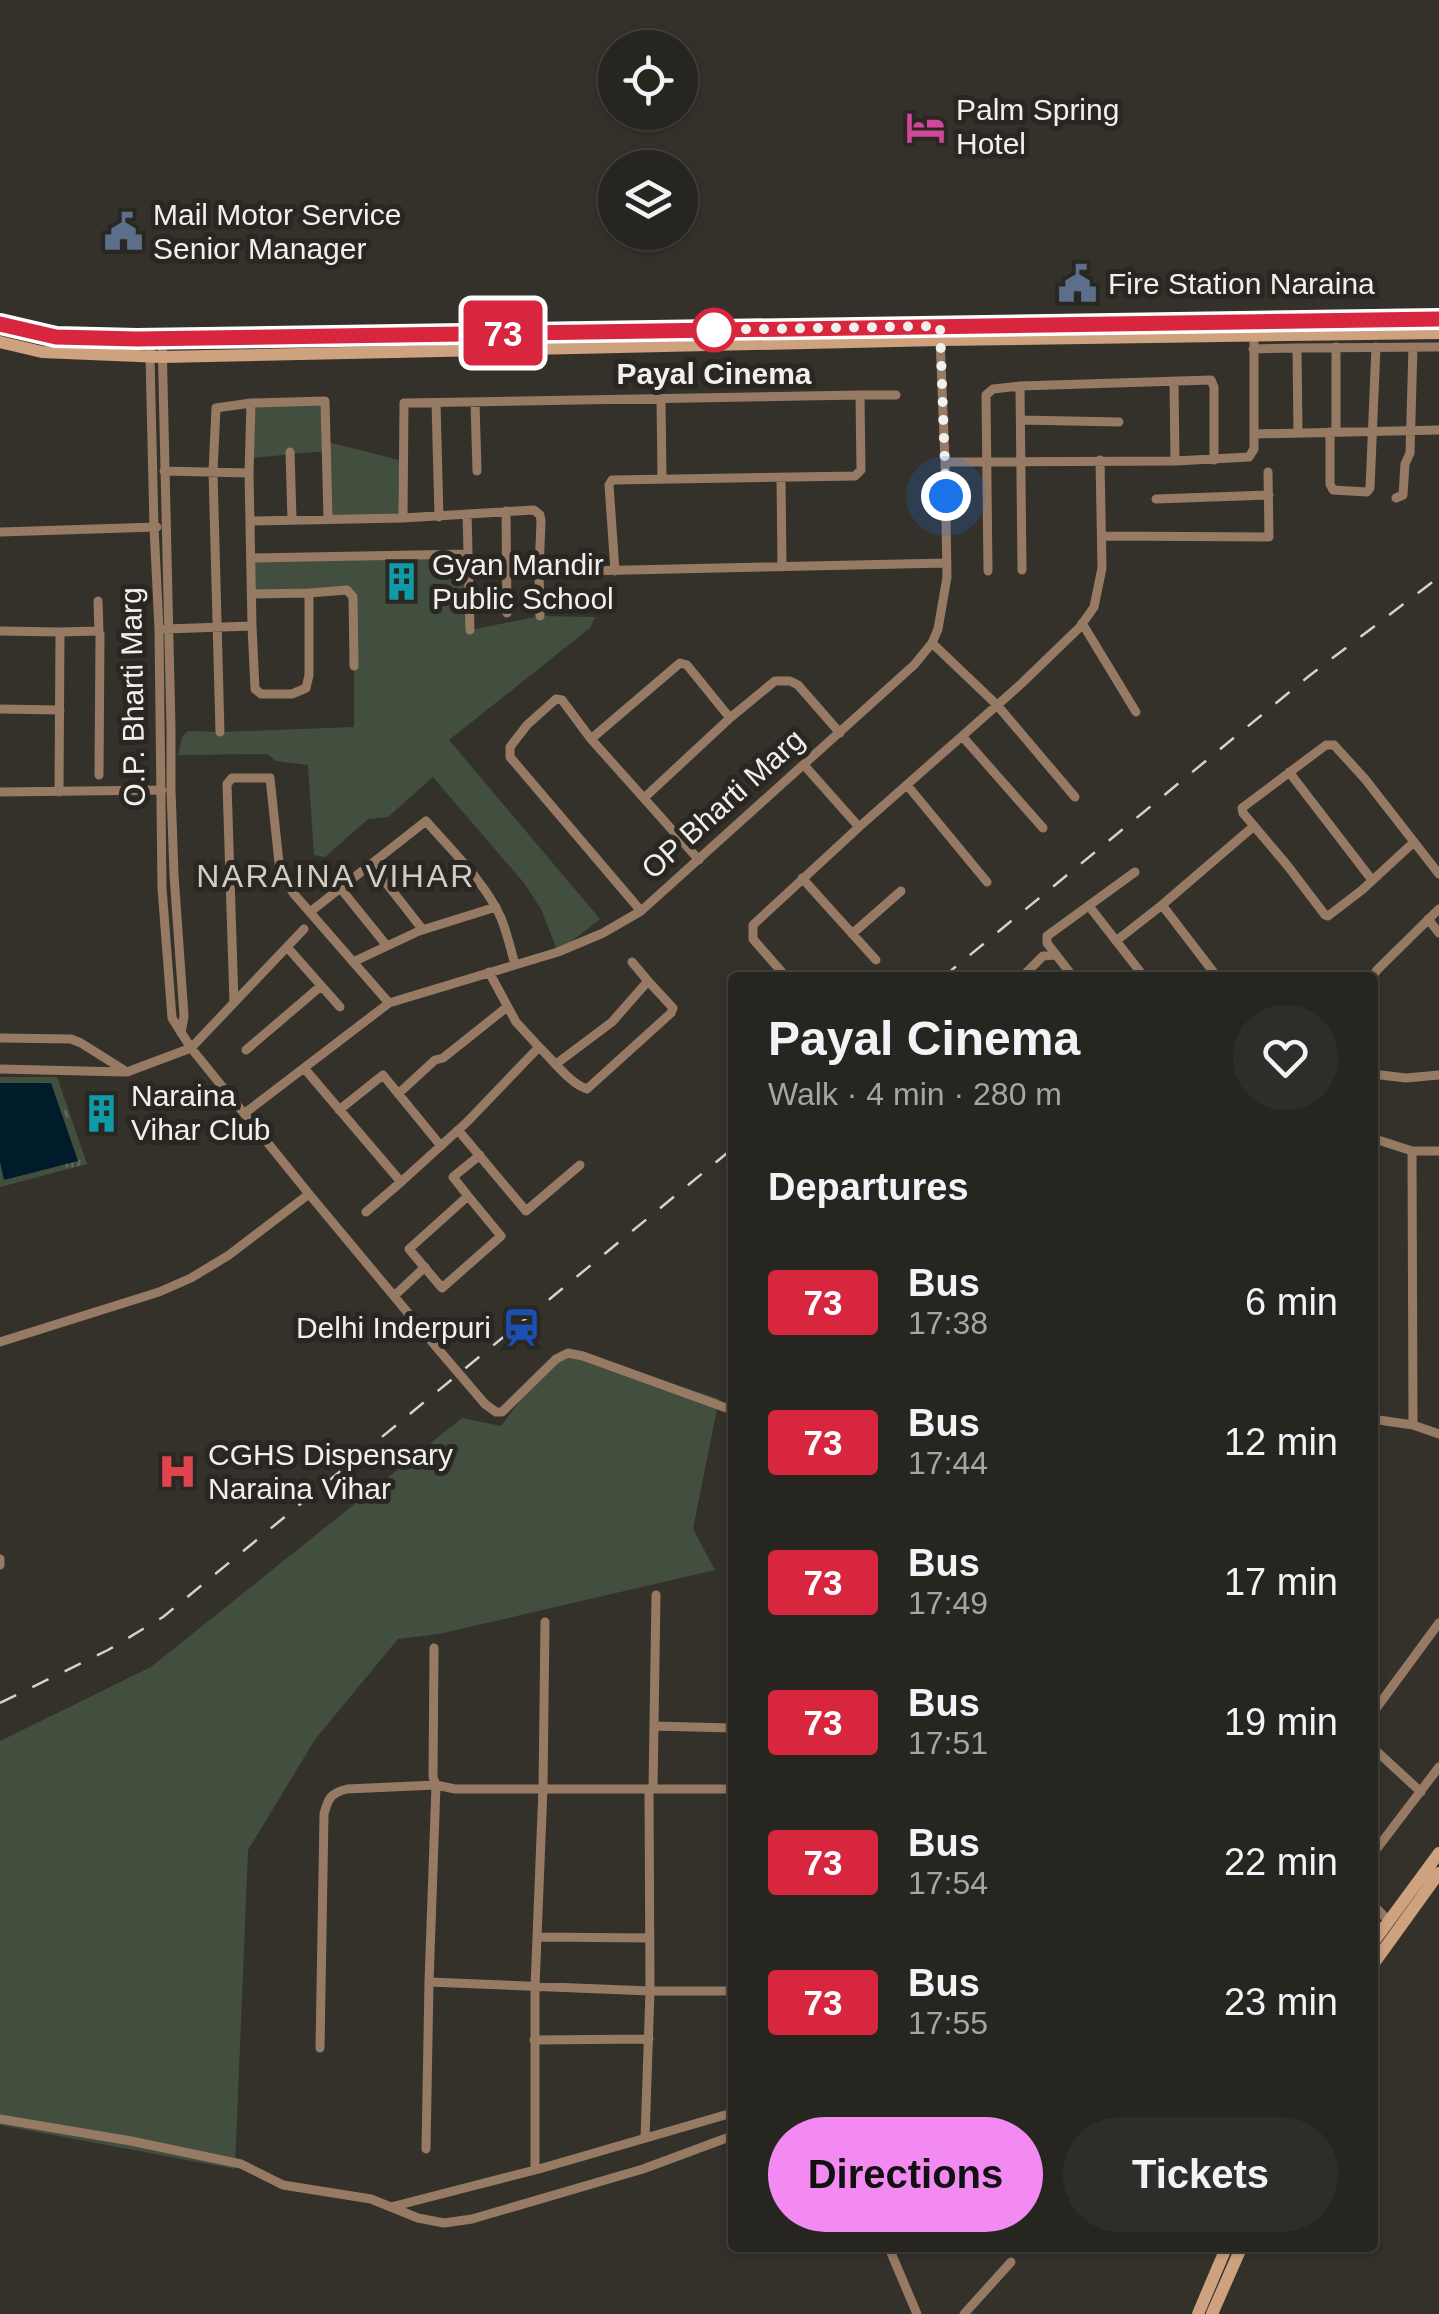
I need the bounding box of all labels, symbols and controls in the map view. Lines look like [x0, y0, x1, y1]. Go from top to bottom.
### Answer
map controls [598, 30, 698, 250]
button: locate [598, 30, 698, 130]
place label: Palm Spring Hotel [956, 93, 1119, 160]
hotel icon: Palm Spring Hotel [905, 106, 947, 148]
button: layers [598, 150, 698, 250]
place label: Mail Motor Service Senior Manager [153, 198, 401, 265]
public building icon: Mail Motor Service Senior Manager [102, 211, 144, 253]
public building icon: Fire Station Naraina [1057, 263, 1099, 305]
place label: Fire Station Naraina [1108, 267, 1375, 300]
line badge: 73 [458, 300, 548, 366]
marker: Payal Cinema [693, 309, 735, 351]
text: 73 [484, 314, 522, 353]
place label: Payal Cinema [616, 357, 812, 390]
your location [921, 471, 971, 521]
place label: Gyan Mandir Public School [432, 548, 614, 615]
building icon: Gyan Mandir Public School [381, 561, 423, 603]
street label: O.P. Bharti Marg [114, 587, 151, 807]
street label: OP Bharti Marg [635, 722, 810, 885]
district label: NARAINA VIHAR [196, 858, 476, 894]
button: heart [1233, 1005, 1338, 1110]
text: Payal Cinema [768, 1012, 1080, 1065]
text: Walk · 4 min · 280 m [768, 1076, 1062, 1112]
place label: Naraina Vihar Club [131, 1079, 271, 1146]
building icon: Naraina Vihar Club [80, 1092, 122, 1134]
text: Departures [768, 1166, 969, 1208]
text: Bus [908, 1262, 980, 1304]
text: 6 min [1245, 1281, 1338, 1323]
text: 73 [804, 1283, 842, 1322]
text: 17:38 [908, 1305, 988, 1341]
station icon: Delhi Inderpuri [500, 1307, 542, 1349]
place label: Delhi Inderpuri [296, 1311, 491, 1344]
text: Bus [908, 1402, 980, 1444]
text: 12 min [1224, 1421, 1338, 1463]
text: 73 [804, 1423, 842, 1462]
place label: CGHS Dispensary Naraina Vihar [208, 1438, 453, 1505]
text: 17:44 [908, 1445, 988, 1481]
hospital icon: CGHS Dispensary Naraina Vihar [157, 1451, 199, 1493]
text: Bus [908, 1542, 980, 1584]
text: 17 min [1224, 1561, 1338, 1603]
text: 73 [804, 1563, 842, 1602]
text: 17:49 [908, 1585, 988, 1621]
text: Bus [908, 1682, 980, 1724]
text: 19 min [1224, 1701, 1338, 1743]
text: 73 [804, 1703, 842, 1742]
text: 17:51 [908, 1725, 988, 1761]
text: Bus [908, 1822, 980, 1864]
text: 22 min [1224, 1841, 1338, 1883]
text: 73 [804, 1843, 842, 1882]
text: 17:54 [908, 1865, 988, 1901]
text: Bus [908, 1962, 980, 2004]
text: 23 min [1224, 1981, 1338, 2023]
text: 73 [804, 1983, 842, 2022]
text: 17:55 [908, 2005, 988, 2041]
button: Directions [768, 2117, 1043, 2232]
button: Tickets [1063, 2117, 1338, 2232]

